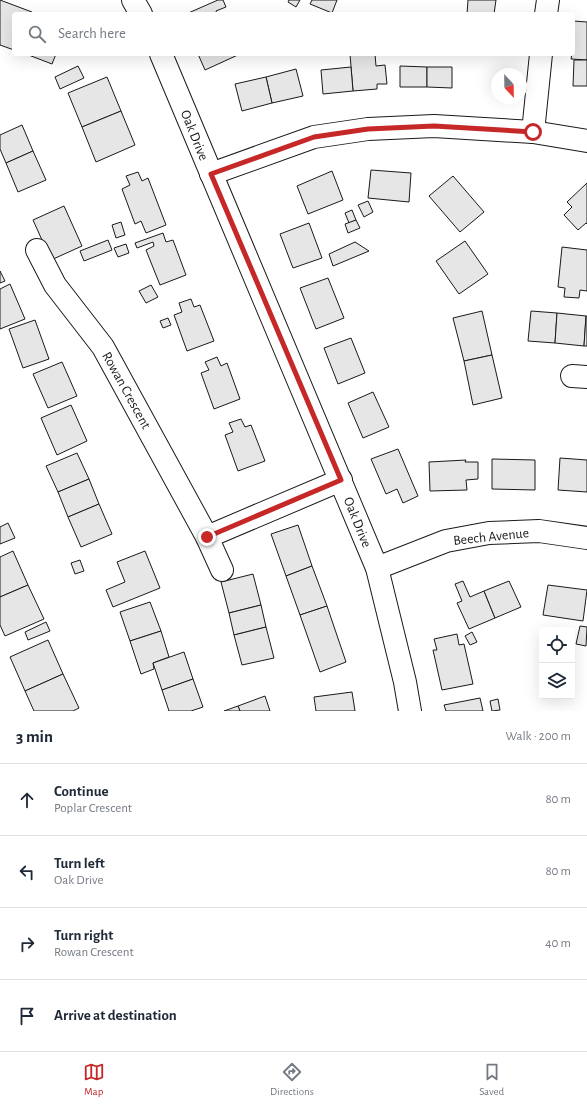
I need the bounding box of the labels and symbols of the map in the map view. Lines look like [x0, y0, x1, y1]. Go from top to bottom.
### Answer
north arrow [491, 68, 527, 104]
street label: Oak Drive [178, 108, 211, 163]
route start [524, 123, 542, 141]
street label: Rowan Crescent [99, 350, 153, 432]
street label: Oak Drive [341, 495, 374, 550]
street label: Beech Avenue [453, 526, 530, 548]
route end [198, 528, 216, 546]

